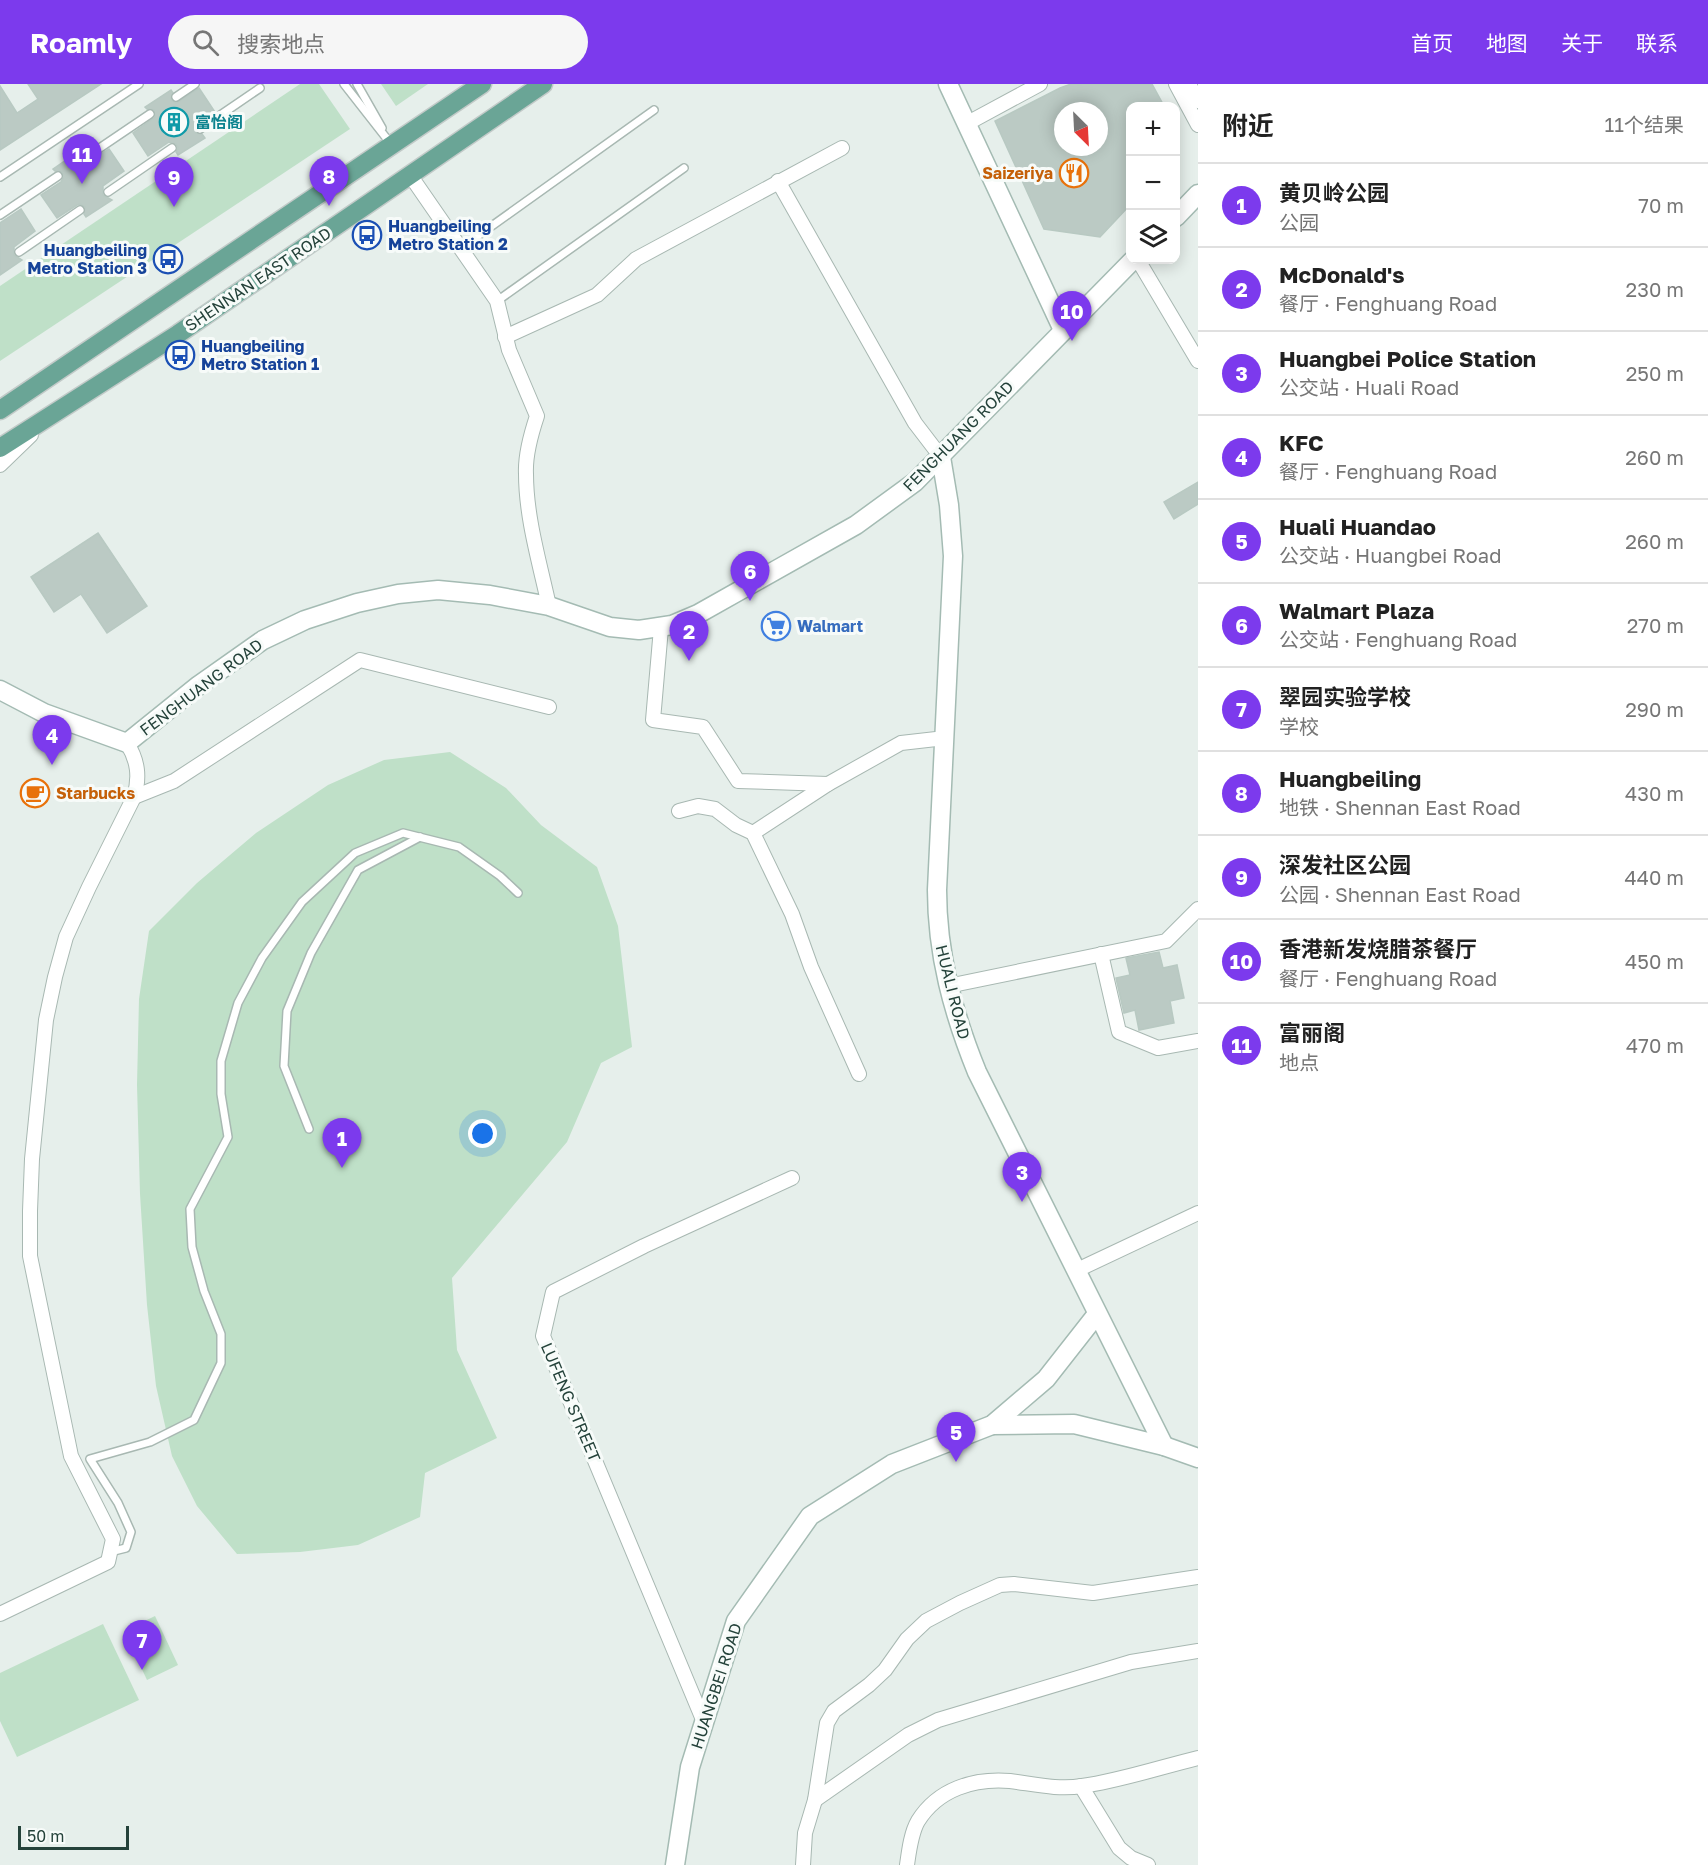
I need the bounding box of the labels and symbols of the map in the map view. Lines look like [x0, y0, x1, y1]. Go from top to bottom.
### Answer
north arrow [1054, 102, 1108, 156]
building icon: 富怡阁 [158, 106, 190, 138]
place label: 富怡阁 [195, 112, 243, 132]
pin: 11 [62, 135, 101, 184]
pin: 8 [310, 156, 348, 206]
restaurant icon: Saizeriya [1058, 157, 1090, 189]
pin: 9 [154, 158, 194, 207]
place label: Saizeriya [982, 163, 1053, 183]
place label: Huangbeiling Metro Station 2 [388, 216, 508, 254]
bus stop icon: Huangbeiling Metro Station 2 [351, 219, 383, 251]
street label: SHENNAN EAST ROAD [181, 223, 335, 335]
place label: Huangbeiling Metro Station 3 [27, 240, 147, 278]
bus stop icon: Huangbeiling Metro Station 3 [152, 243, 184, 275]
pin: 10 [1052, 292, 1092, 341]
place label: Huangbeiling Metro Station 1 [201, 336, 319, 374]
bus stop icon: Huangbeiling Metro Station 1 [164, 339, 196, 371]
street label: FENGHUANG ROAD [898, 376, 1018, 496]
pin: 6 [730, 552, 770, 601]
supermarket icon: Walmart [760, 610, 792, 642]
pin: 2 [670, 612, 708, 661]
place label: Walmart [797, 616, 863, 636]
street label: FENGHUANG ROAD [136, 634, 266, 740]
pin: 4 [32, 716, 72, 765]
cafe icon: Starbucks [19, 777, 51, 809]
place label: Starbucks [56, 783, 135, 803]
street label: HUALI ROAD [932, 943, 974, 1041]
pin: 1 [322, 1118, 362, 1168]
your location [468, 1119, 497, 1148]
pin: 3 [1002, 1152, 1042, 1202]
street label: LUFENG STREET [537, 1339, 605, 1465]
pin: 5 [936, 1412, 976, 1462]
pin: 7 [122, 1620, 162, 1670]
street label: HUANGBEI ROAD [686, 1620, 746, 1752]
scale bar [18, 1823, 129, 1850]

